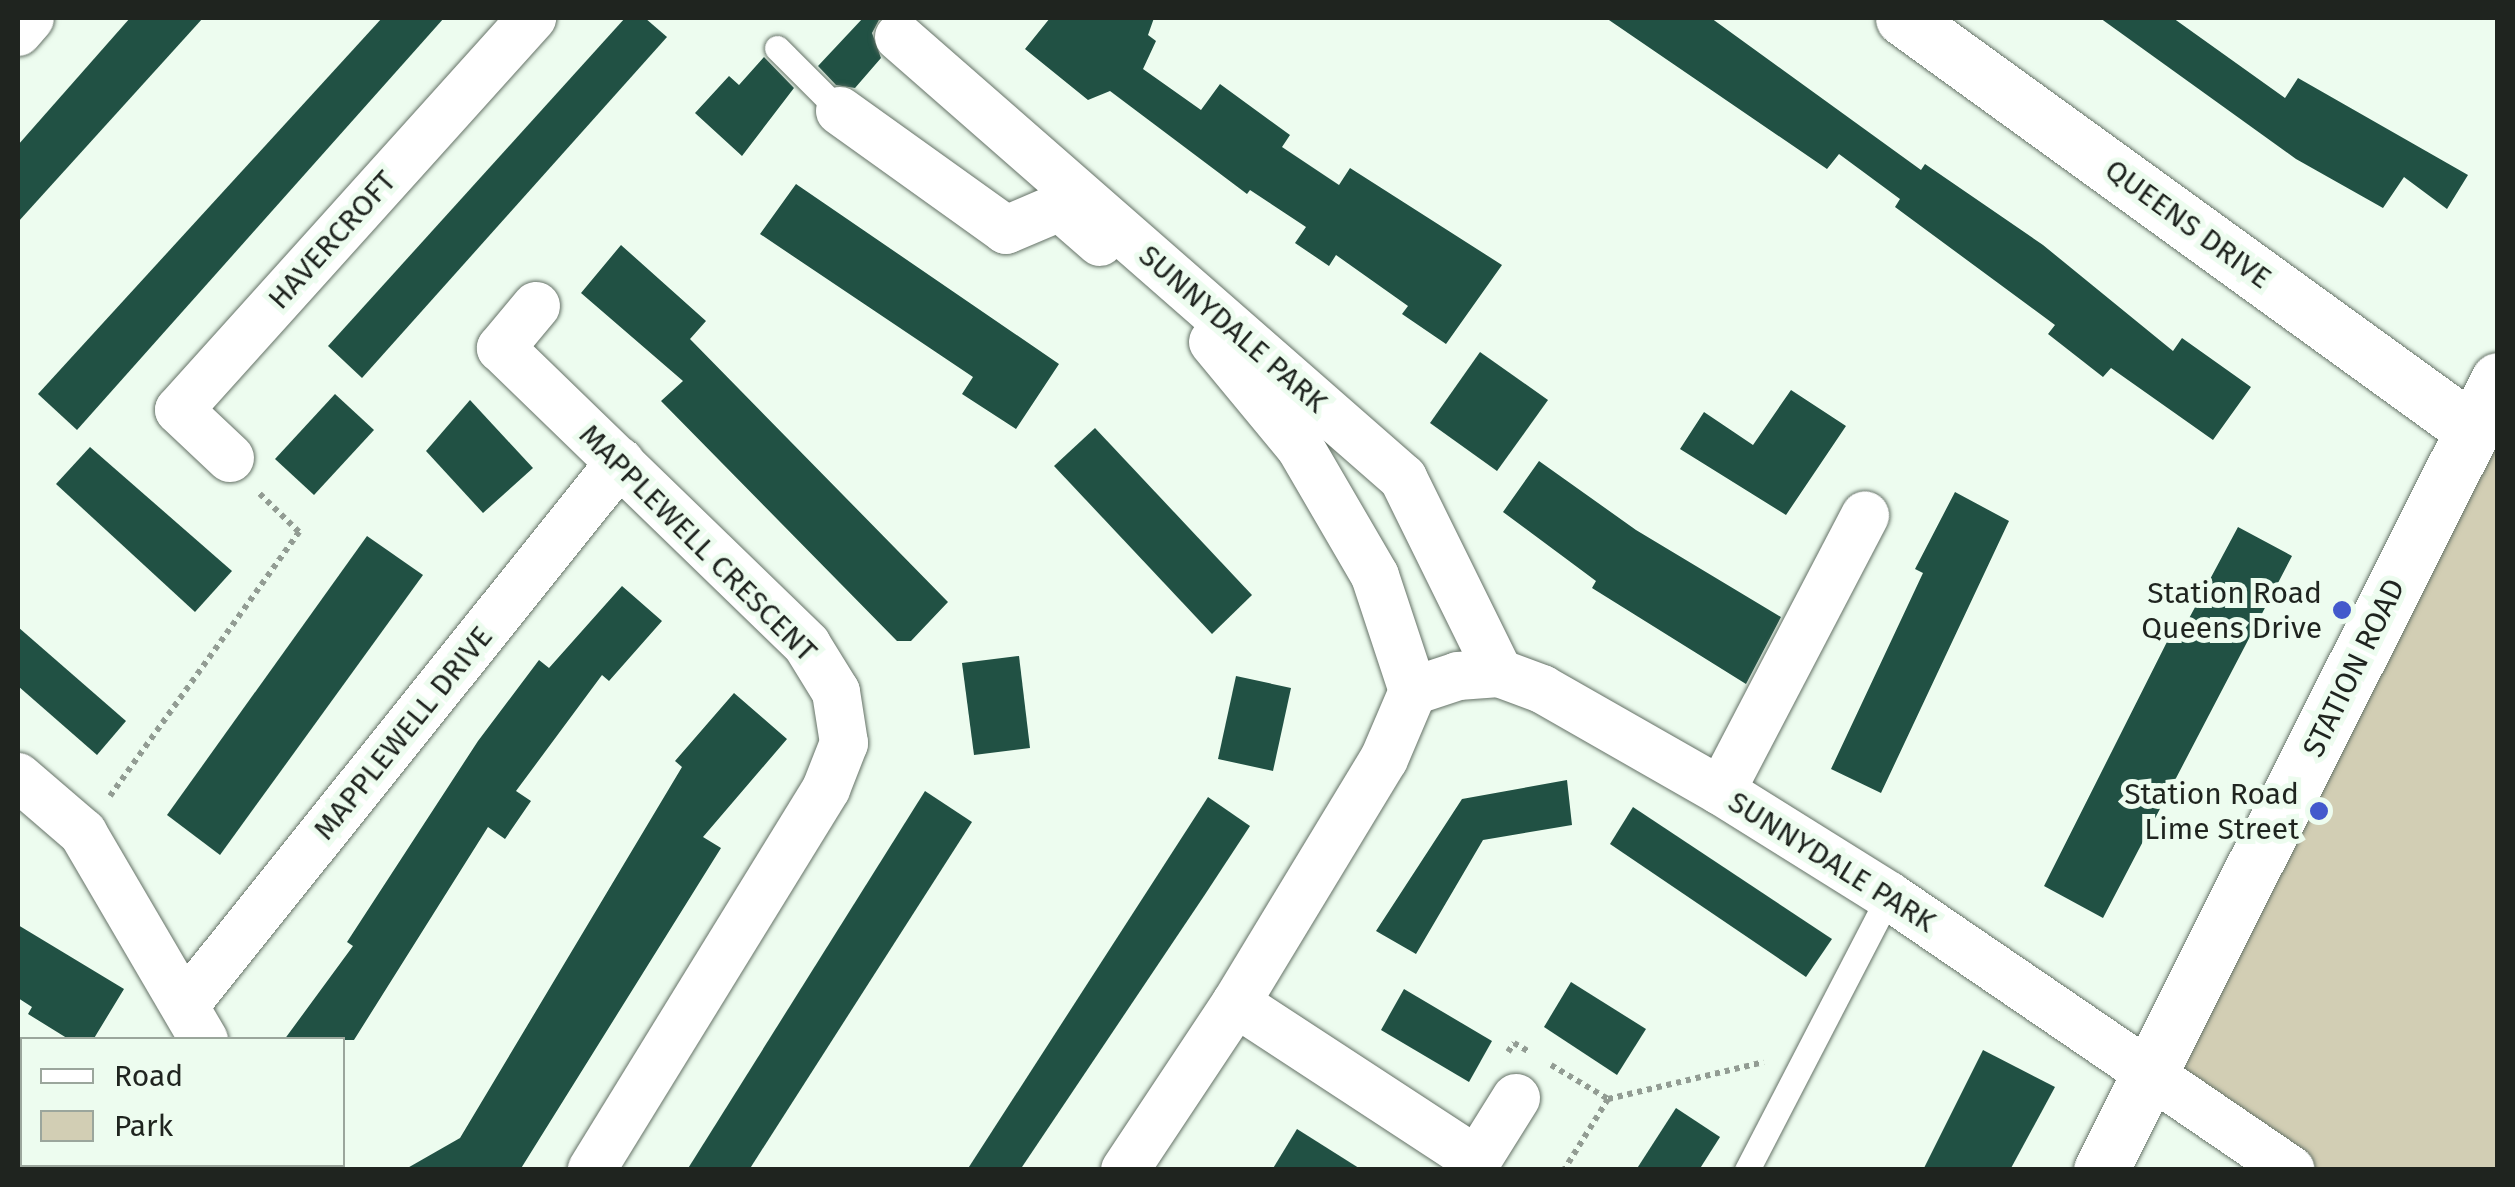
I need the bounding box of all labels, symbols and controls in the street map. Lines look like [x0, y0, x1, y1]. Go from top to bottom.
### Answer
street label: QUEENS DRIVE [2098, 152, 2278, 296]
street label: HAVERCROFT [261, 164, 403, 316]
street label: SUNNYDALE PARK [1132, 238, 1334, 420]
street label: MAPPLEWELL CRESCENT [572, 417, 824, 669]
street label: STATION ROAD [2295, 573, 2413, 763]
place label: Station Road Queens Drive [2141, 575, 2322, 646]
marker: Station Road Queens Drive [2331, 599, 2353, 621]
street label: MAPPLEWELL DRIVE [306, 619, 500, 847]
place label: Station Road Lime Street [2124, 776, 2299, 846]
street label: SUNNYDALE PARK [1722, 784, 1942, 940]
marker: Station Road Lime Street [2308, 800, 2330, 822]
legend [20, 1037, 345, 1167]
text: Road [114, 1058, 183, 1094]
text: Park [114, 1108, 173, 1144]

